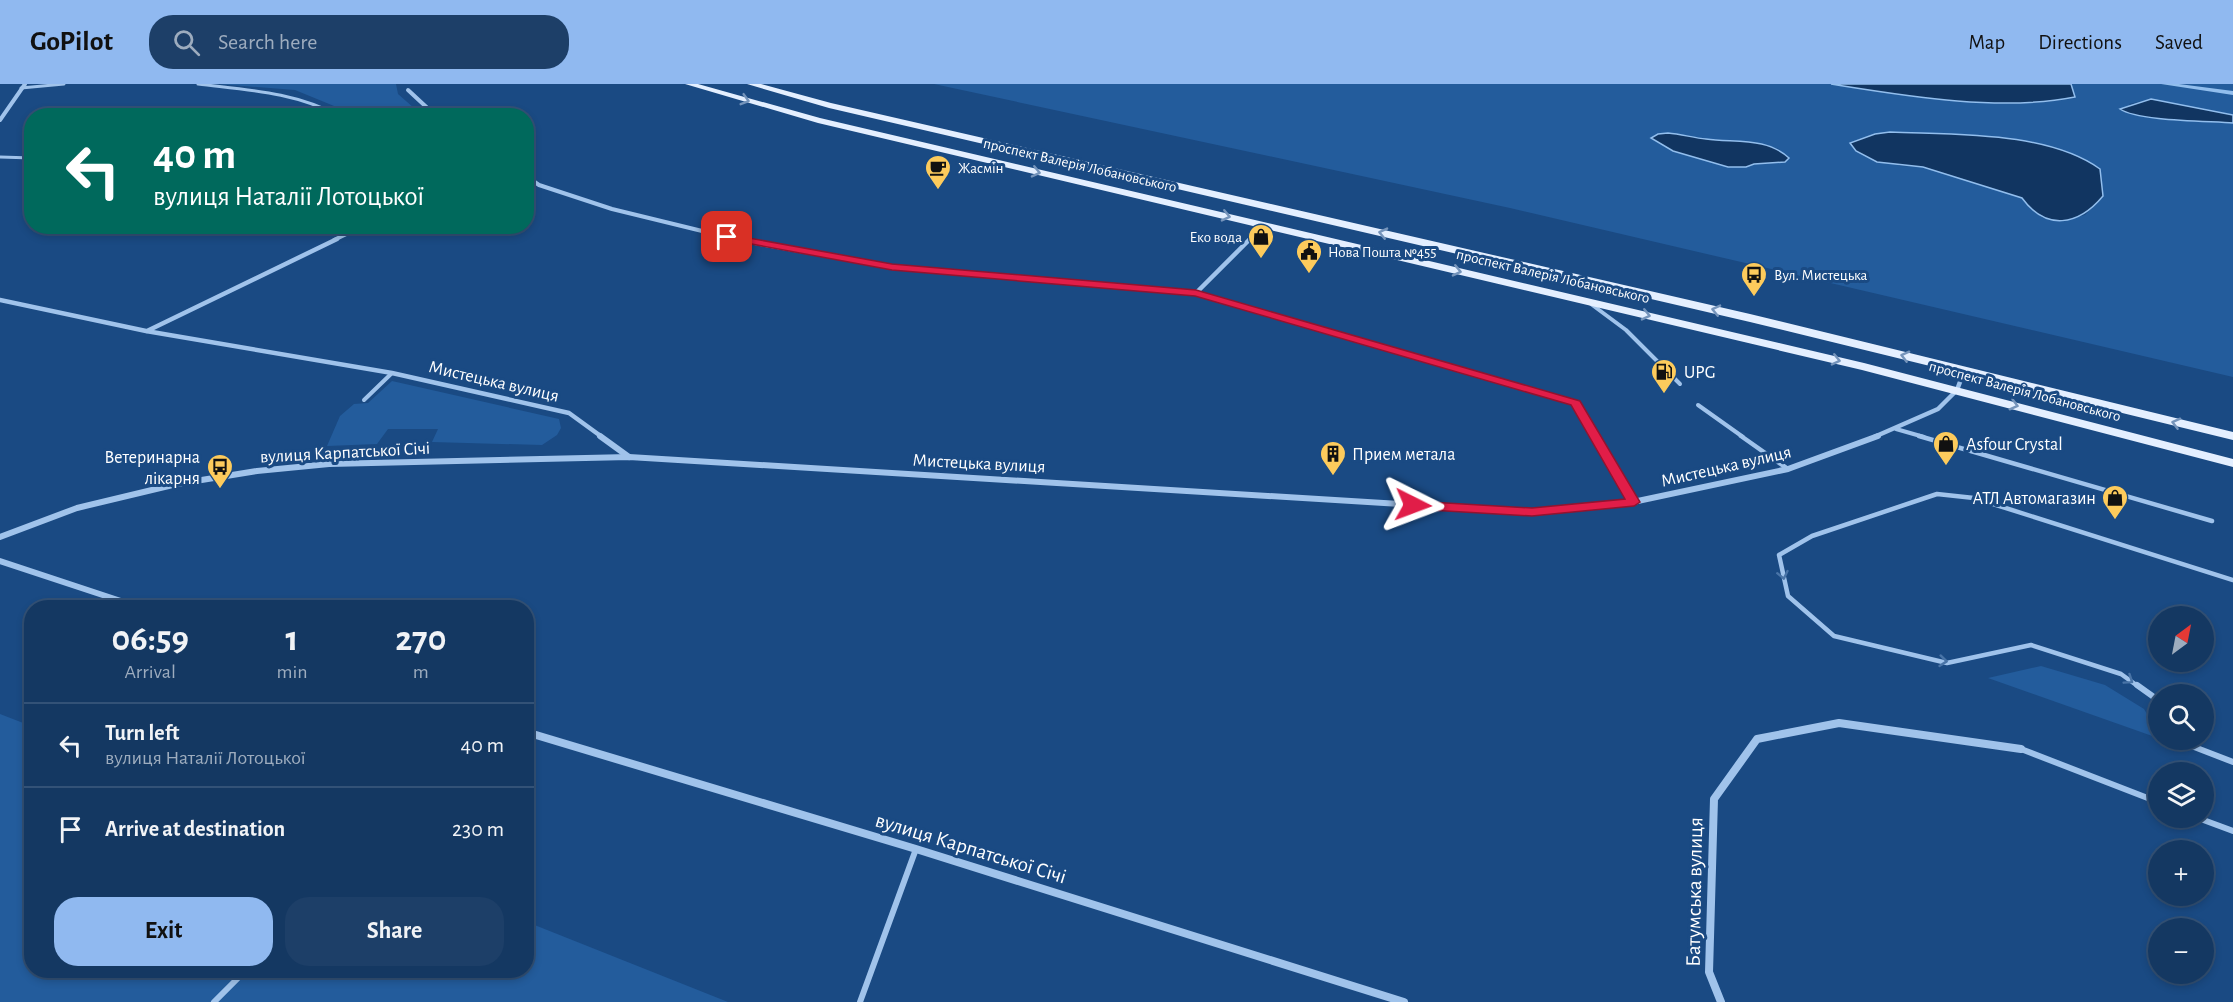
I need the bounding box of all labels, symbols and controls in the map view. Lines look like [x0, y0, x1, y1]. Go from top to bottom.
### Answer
search box [149, 15, 569, 69]
icon: search [170, 26, 203, 59]
text: GoPilot [30, 28, 113, 56]
text: Search here [218, 31, 318, 53]
text: Map [1969, 32, 2005, 53]
text: Directions [2038, 32, 2122, 53]
text: Saved [2155, 32, 2203, 53]
one-way arrow [739, 93, 750, 105]
icon: left [54, 132, 132, 210]
text: 40 m [153, 134, 236, 176]
street label: проспект Валерія Лобановського [982, 136, 1178, 195]
cafe icon: Жасмін [923, 153, 953, 191]
place label: Жасмін [958, 161, 1004, 176]
one-way arrow [1031, 164, 1041, 177]
text: вулиця Наталії Лотоцької [153, 183, 424, 210]
one-way arrow [1221, 209, 1231, 222]
pin [701, 211, 752, 262]
icon: arrive [710, 220, 743, 253]
shop icon: Еко вода [1246, 222, 1276, 260]
one-way arrow [1378, 227, 1388, 240]
place label: Еко вода [1189, 230, 1242, 245]
public building icon: Нова Пошта №455 [1294, 237, 1324, 275]
place label: Нова Пошта №455 [1328, 245, 1437, 260]
street label: проспект Валерія Лобановського [1455, 247, 1651, 306]
bus stop icon: Вул. Мистецька [1739, 260, 1769, 298]
one-way arrow [1452, 263, 1462, 276]
place label: Вул. Мистецька [1774, 268, 1868, 283]
one-way arrow [1711, 305, 1721, 318]
one-way arrow [1641, 308, 1651, 321]
one-way arrow [1900, 351, 1910, 364]
one-way arrow [1831, 353, 1841, 366]
fuel station icon: UPG [1649, 357, 1679, 395]
street label: Мистецька вулиця [427, 358, 561, 406]
street label: проспект Валерія Лобановського [1927, 359, 2122, 424]
place label: UPG [1684, 364, 1715, 382]
one-way arrow [2009, 398, 2019, 411]
one-way arrow [2171, 417, 2181, 430]
shop icon: Asfour Crystal [1931, 429, 1961, 467]
place label: Asfour Crystal [1966, 436, 2063, 454]
building icon: Прием метала [1318, 439, 1348, 477]
street label: вулиця Карпатської Січі [260, 440, 431, 466]
street label: Мистецька вулиця [1659, 443, 1793, 491]
place label: Прием метала [1352, 446, 1455, 464]
place label: Ветеринарна лікарня [104, 449, 200, 488]
bus stop icon: Ветеринарна лікарня [205, 452, 235, 490]
street label: Мистецька вулиця [912, 452, 1046, 476]
position arrow [1381, 473, 1445, 537]
shop icon: АТЛ Автомагазин [2100, 483, 2130, 521]
place label: АТЛ Автомагазин [1973, 490, 2096, 508]
one-way arrow [1776, 569, 1789, 579]
north arrow [2148, 606, 2214, 672]
map controls [2148, 606, 2214, 984]
text: 06:59 [112, 621, 189, 657]
text: 1 [286, 621, 298, 657]
text: 270 [395, 621, 446, 657]
one-way arrow [1938, 654, 1948, 667]
text: Arrival [125, 662, 176, 682]
text: min [276, 662, 308, 682]
text: m [413, 662, 429, 682]
one-way arrow [2123, 673, 2134, 684]
button: search [2148, 684, 2214, 750]
text: Turn left [105, 722, 179, 744]
icon: left [54, 729, 87, 762]
text: 40 m [461, 734, 504, 756]
text: вулиця Наталії Лотоцької [105, 748, 306, 768]
button: layers [2148, 762, 2214, 828]
street label: вулиця Карпатської Січі [873, 809, 1069, 888]
icon: arrive [54, 813, 87, 846]
street label: Батумська вулиця [1683, 817, 1706, 967]
text: Arrive at destination [105, 818, 285, 840]
text: 230 m [452, 818, 504, 840]
button: + [2148, 840, 2214, 906]
button: Exit [54, 897, 273, 966]
button: Share [285, 897, 504, 966]
button: − [2148, 918, 2214, 984]

